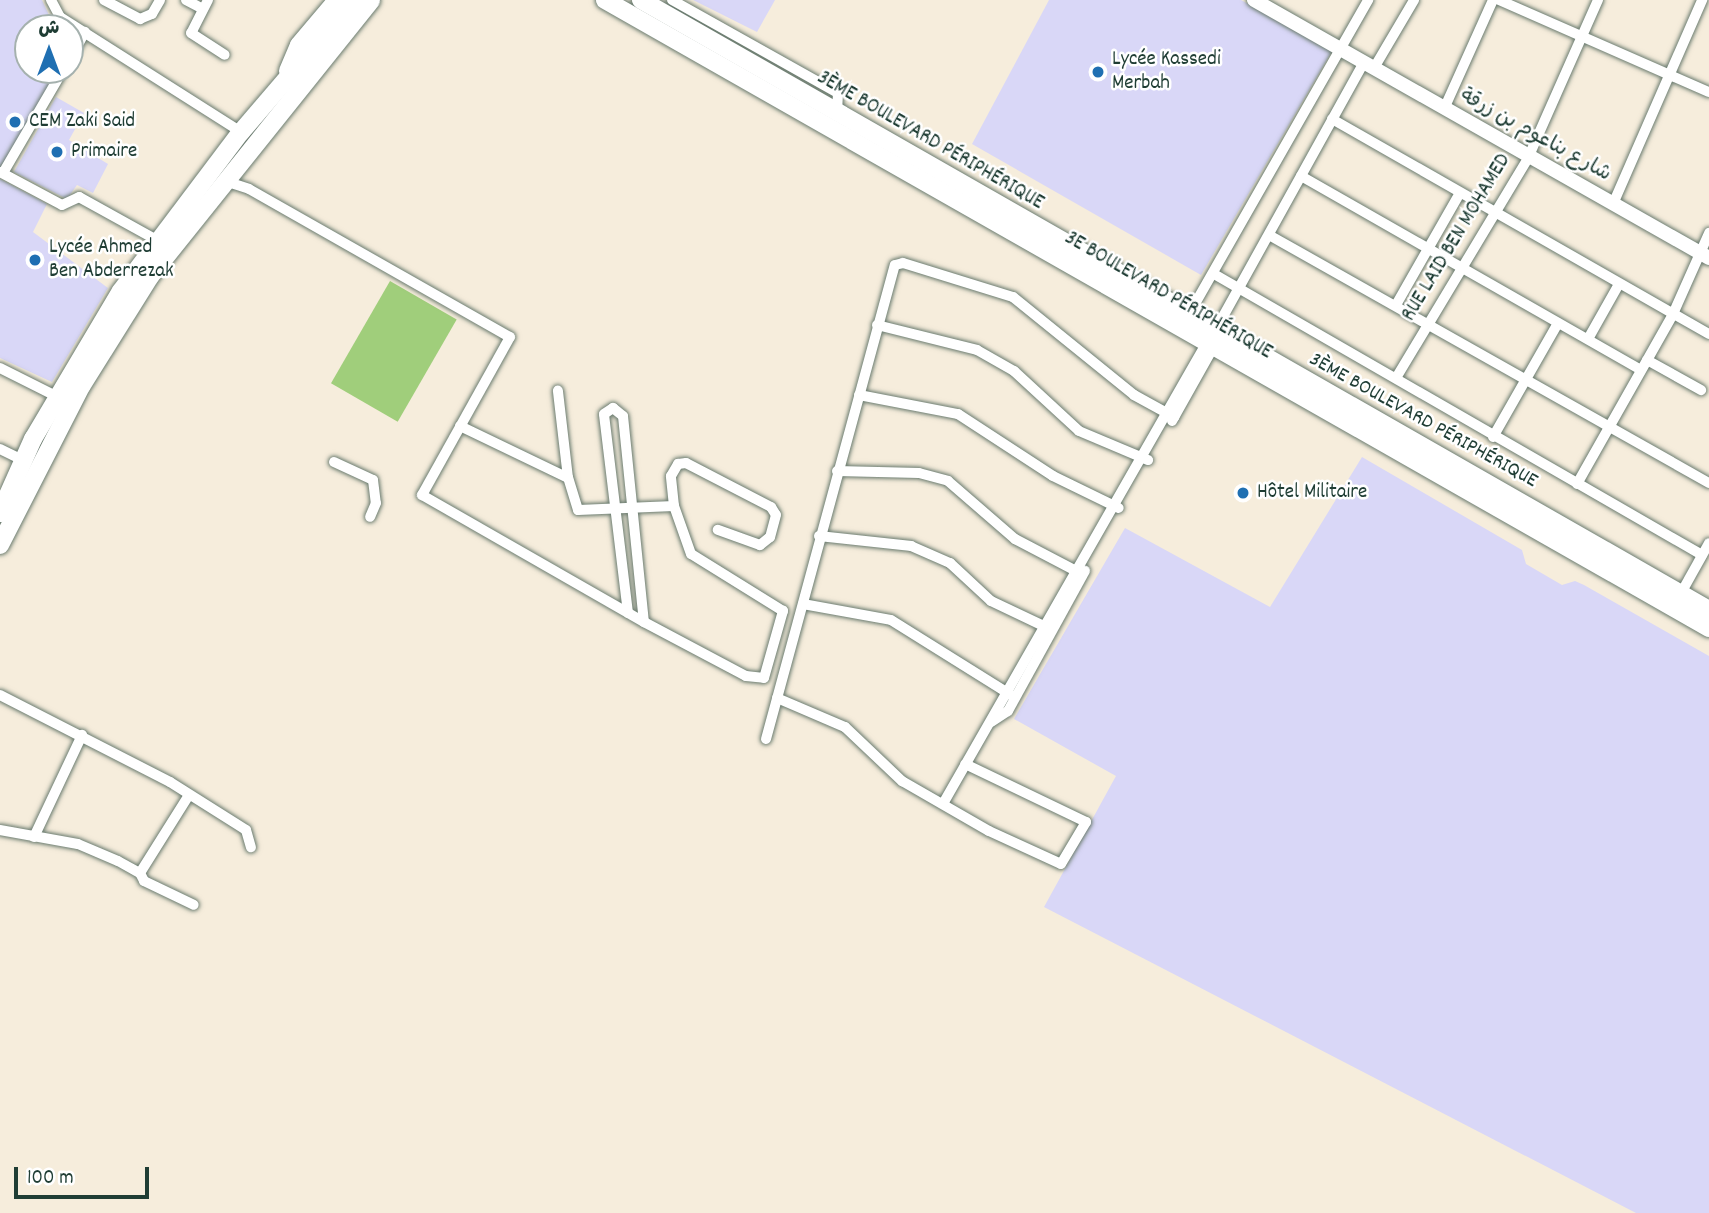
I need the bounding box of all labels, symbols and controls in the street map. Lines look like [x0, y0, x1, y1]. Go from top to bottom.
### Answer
north arrow [14, 14, 84, 84]
text: ش [39, 16, 59, 43]
place label: Lycée Kassedi Merbah [1112, 47, 1221, 97]
marker: Lycée Kassedi Merbah [1090, 64, 1106, 80]
street label: 3ÈME BOULEVARD PÉRIPHÉRIQUE [812, 66, 1048, 216]
street label: شارع بناعوم بن زرقة [1455, 84, 1615, 188]
place label: CEM Zaki Said [29, 109, 135, 135]
marker: CEM Zaki Said [7, 114, 23, 130]
place label: Primaire [71, 139, 137, 165]
marker: Primaire [49, 144, 65, 160]
street label: RUE LAID BEN MOHAMED [1397, 150, 1517, 326]
street label: 3E BOULEVARD PÉRIPHÉRIQUE [1060, 226, 1276, 366]
place label: Lycée Ahmed Ben Abderrezak [49, 235, 174, 285]
marker: Lycée Ahmed Ben Abderrezak [27, 252, 43, 268]
street label: 3ÈME BOULEVARD PÉRIPHÉRIQUE [1304, 348, 1542, 494]
place label: Hôtel Militaire [1257, 480, 1367, 506]
marker: Hôtel Militaire [1235, 485, 1251, 501]
scale bar [18, 1154, 152, 1198]
text: 100 m [27, 1164, 74, 1194]

